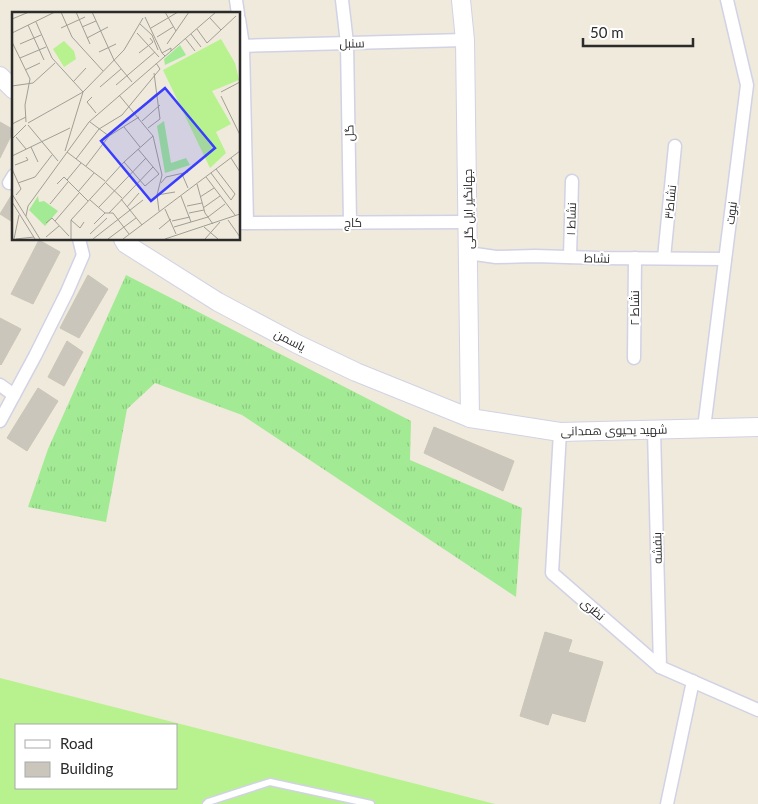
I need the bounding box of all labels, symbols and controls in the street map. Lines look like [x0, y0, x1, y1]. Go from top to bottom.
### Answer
inset map [12, 12, 240, 240]
scale bar [583, 15, 693, 47]
text: 50 m [590, 23, 624, 41]
street label: سنبل [339, 35, 365, 51]
street label: گل [341, 125, 357, 141]
street label: جهانگیر ایل گلی [460, 169, 476, 249]
street label: نشاط۳ [661, 184, 679, 220]
street label: نبوت [722, 201, 740, 225]
street label: نشاط ۱ [563, 202, 579, 236]
street label: کاج [344, 215, 362, 231]
street label: نشاط [584, 250, 610, 266]
street label: نشاط ۲ [627, 290, 642, 326]
street label: یاسمن [272, 326, 309, 355]
street label: شهید یحیوی همدانی [561, 422, 668, 438]
street label: بنفشه [649, 532, 665, 564]
street label: نظری [578, 595, 608, 623]
legend [15, 724, 178, 789]
text: Road [60, 734, 93, 752]
text: Building [60, 759, 113, 777]

